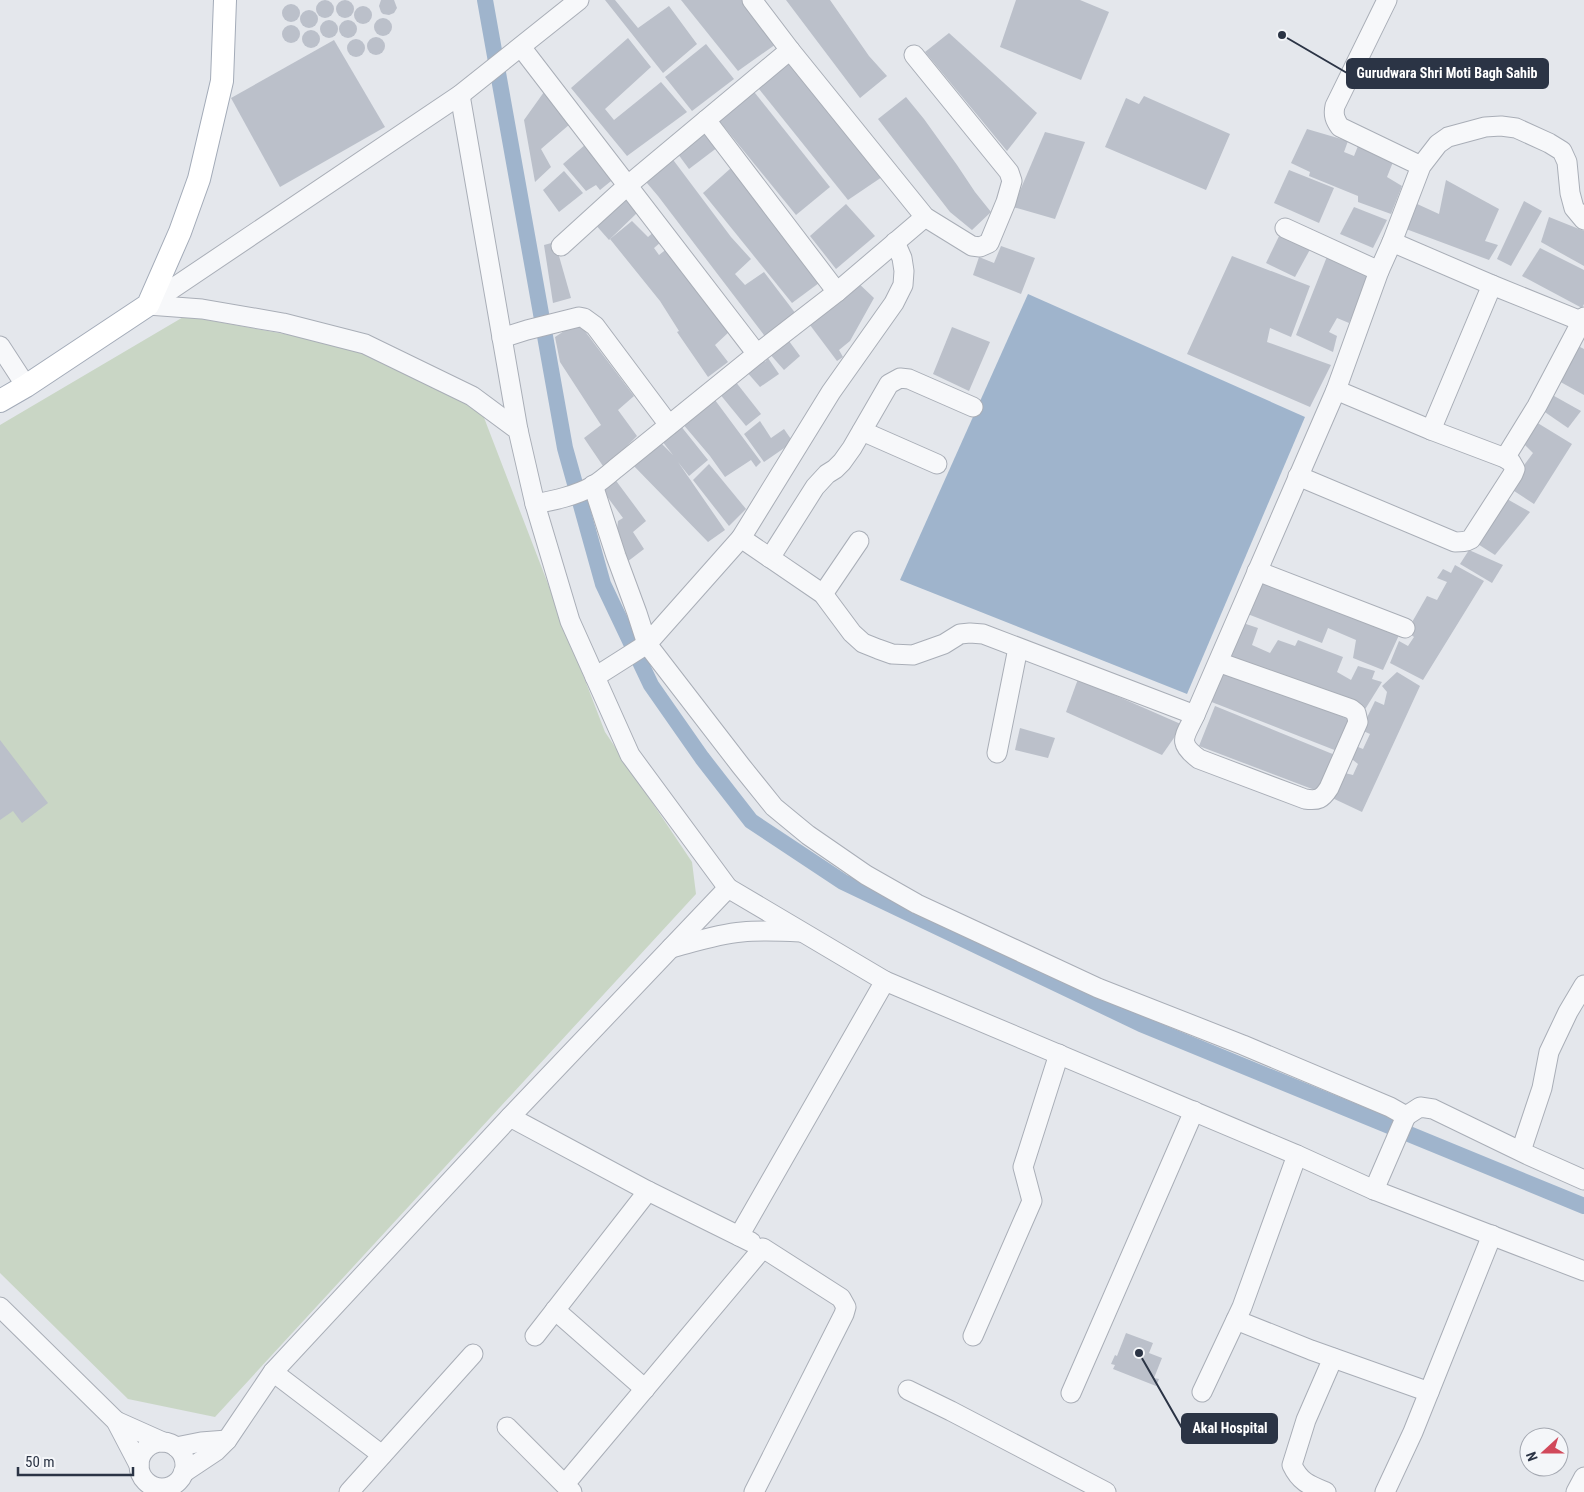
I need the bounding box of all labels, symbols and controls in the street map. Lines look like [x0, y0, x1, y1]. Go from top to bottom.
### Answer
callout: Gurudwara Shri Moti Bagh Sahib [1347, 59, 1548, 88]
text: Gurudwara Shri Moti Bagh Sahib [1357, 65, 1537, 81]
callout: Akal Hospital [1182, 1414, 1277, 1443]
text: Akal Hospital [1192, 1420, 1268, 1436]
north arrow [1519, 1427, 1569, 1477]
scale bar [18, 1444, 132, 1476]
text: N [1523, 1450, 1541, 1464]
text: 50 m [25, 1453, 55, 1471]

